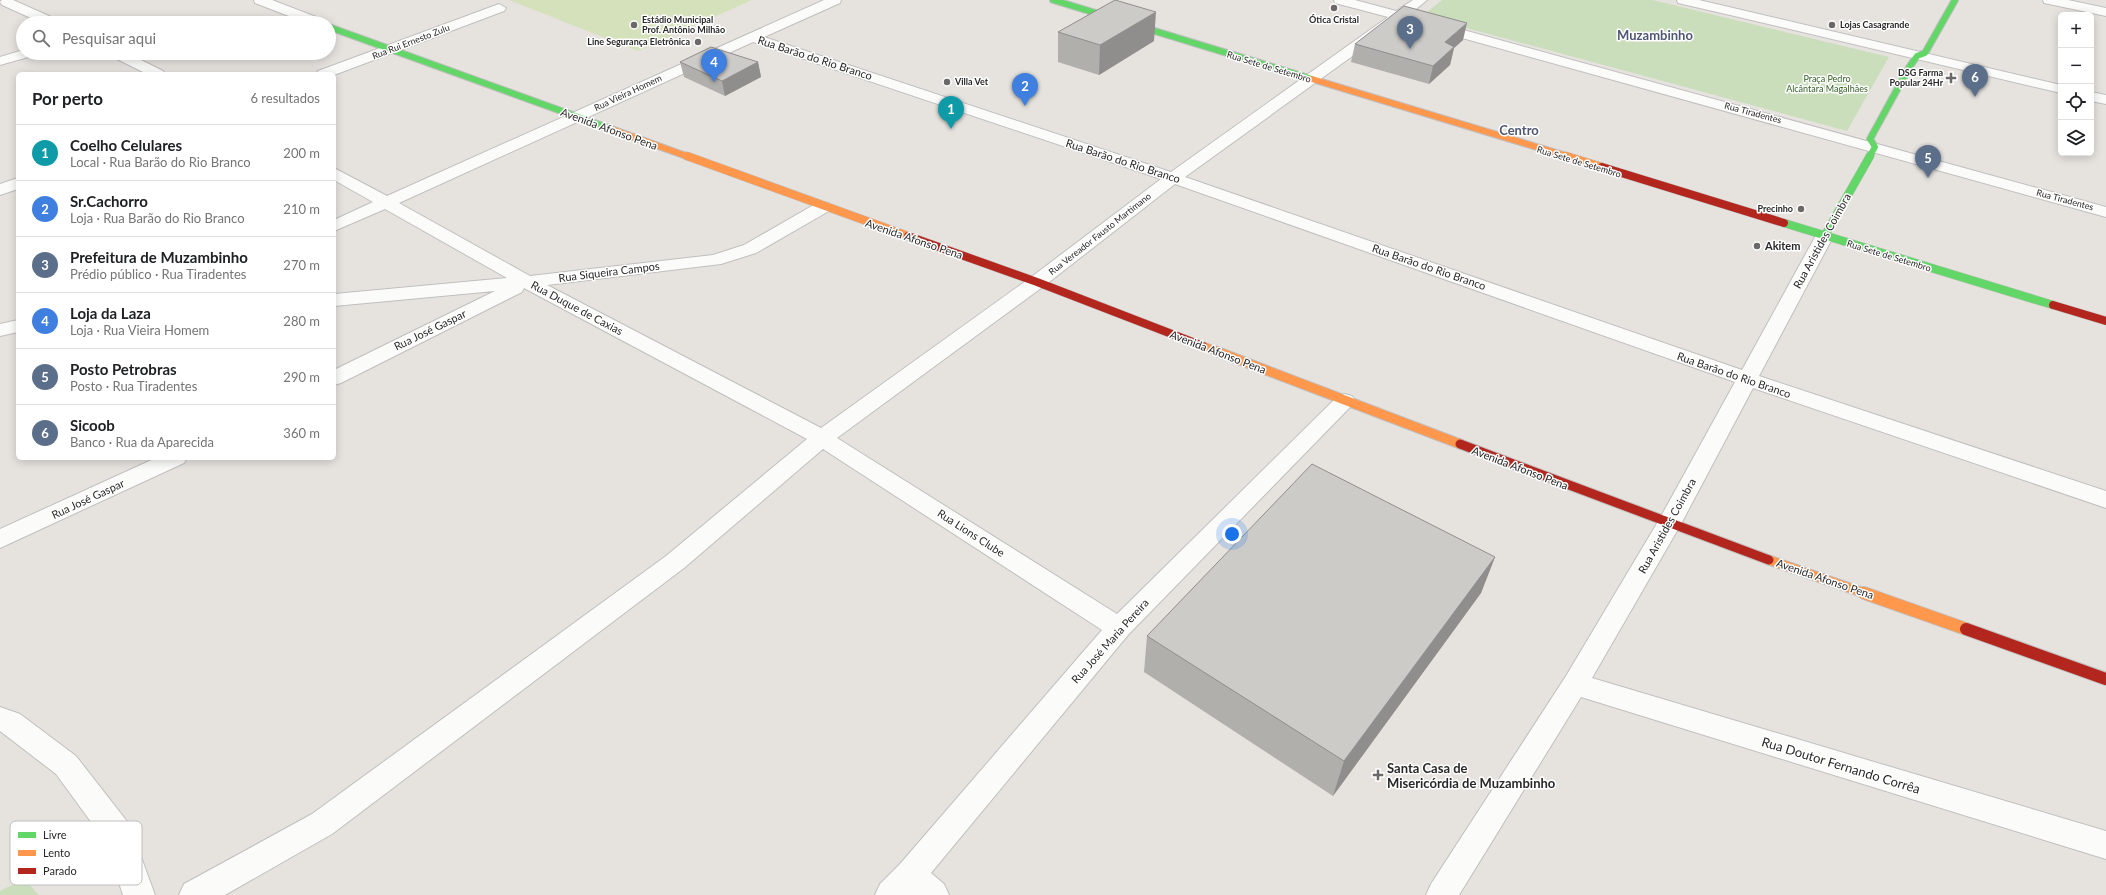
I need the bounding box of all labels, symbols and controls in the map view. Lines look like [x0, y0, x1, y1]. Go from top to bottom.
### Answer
marker: Ótica Cristal [1329, 3, 1339, 13]
map controls [2058, 12, 2094, 156]
button: + [2058, 12, 2094, 48]
place label: Estádio Municipal Prof. Antônio Milhão [642, 14, 725, 35]
place label: Ótica Cristal [1309, 14, 1359, 25]
search box [16, 16, 336, 60]
pin: 3 [1397, 16, 1423, 49]
place label: Lojas Casagrande [1840, 19, 1909, 30]
marker: Estádio Municipal Prof. Antônio Milhão [629, 20, 639, 30]
marker: Lojas Casagrande [1827, 20, 1837, 30]
street label: Rua Rui Ernesto Zulu [370, 22, 451, 61]
icon: search [30, 27, 52, 49]
district label: Muzambinho [1617, 27, 1693, 43]
text: Pesquisar aqui [62, 29, 156, 47]
street label: Rua Barão do Rio Branco [756, 33, 874, 82]
place label: Line Segurança Eletrônica [587, 36, 690, 47]
marker: Line Segurança Eletrônica [693, 37, 703, 47]
street label: Rua Sete de Setembro [1226, 48, 1313, 85]
button: − [2058, 48, 2094, 84]
pin: 4 [701, 49, 727, 82]
pin: 6 [1962, 64, 1988, 97]
place label: DSG Farma Popular 24Hr [1889, 67, 1944, 88]
street label: Rua Vieira Homem [592, 72, 663, 113]
pin: 2 [1012, 73, 1038, 106]
park label: Praça Pedro Alcântara Magalhães [1786, 73, 1868, 94]
marker: DSG Farma Popular 24Hr [1946, 73, 1956, 83]
place label: Villa Vet [954, 76, 989, 87]
marker: Villa Vet [942, 77, 952, 87]
button: locate [2058, 84, 2094, 120]
text: Por perto [32, 88, 103, 109]
text: 6 resultados [250, 90, 320, 106]
pin: 1 [938, 96, 964, 129]
street label: Rua Tiradentes [1723, 100, 1783, 125]
street label: Avenida Afonso Pena [559, 105, 659, 152]
button: layers [2058, 120, 2094, 156]
district label: Centro [1499, 122, 1539, 138]
text: Coelho Celulares [70, 136, 182, 154]
street label: Rua Barão do Rio Branco [1064, 136, 1182, 185]
street label: Rua Sete de Setembro [1536, 143, 1623, 180]
text: 1 [41, 145, 49, 161]
text: 200 m [283, 145, 320, 161]
pin: 5 [1915, 145, 1941, 178]
text: Local · Rua Barão do Rio Branco [70, 154, 251, 170]
street label: Rua Tiradentes [2035, 187, 2095, 212]
street label: Rua Vereador Fausto Martimano [1046, 190, 1153, 277]
street label: Rua Aristides Coimbra [1790, 191, 1853, 291]
text: Sr.Cachorro [70, 192, 148, 210]
text: 2 [41, 201, 49, 217]
text: 210 m [283, 201, 320, 217]
place label: Precinho [1758, 203, 1793, 214]
marker: Precinho [1796, 204, 1806, 214]
text: Loja · Rua Barão do Rio Branco [70, 210, 245, 226]
street label: Avenida Afonso Pena [864, 216, 965, 261]
street label: Rua Sete de Setembro [1846, 237, 1933, 274]
place label: Akitem [1764, 239, 1800, 252]
street label: Rua Barão do Rio Branco [1370, 241, 1488, 292]
marker: Akitem [1752, 241, 1762, 251]
text: Prefeitura de Muzambinho [70, 248, 248, 266]
text: 3 [41, 257, 49, 273]
text: 270 m [283, 257, 320, 273]
street label: Rua Siqueira Campos [558, 259, 660, 284]
text: Prédio público · Rua Tiradentes [70, 266, 246, 282]
street label: Rua Duque de Caxias [529, 278, 626, 337]
text: Loja da Laza [70, 304, 151, 322]
street label: Rua José Gaspar [392, 306, 468, 353]
text: 4 [41, 313, 49, 329]
text: 280 m [283, 313, 320, 329]
text: Loja · Rua Vieira Homem [70, 322, 209, 338]
street label: Avenida Afonso Pena [1168, 327, 1268, 376]
street label: Rua Barão do Rio Branco [1675, 349, 1793, 400]
text: Posto Petrobras [70, 360, 177, 378]
text: 5 [41, 369, 49, 385]
text: 290 m [283, 369, 320, 385]
text: Posto · Rua Tiradentes [70, 378, 197, 394]
text: Sicoob [70, 416, 115, 434]
text: 6 [41, 425, 49, 441]
text: 360 m [283, 425, 320, 441]
text: Banco · Rua da Aparecida [70, 434, 214, 450]
street label: Avenida Afonso Pena [1470, 443, 1570, 492]
street label: Rua José Gaspar [49, 476, 126, 521]
street label: Rua Aristides Coimbra [1635, 476, 1698, 576]
street label: Rua Lions Clube [935, 506, 1007, 559]
your location [1222, 524, 1242, 544]
street label: Avenida Afonso Pena [1775, 556, 1876, 601]
street label: Rua José Maria Pereira [1068, 596, 1151, 686]
street label: Rua Doutor Fernando Corrêa [1760, 733, 1922, 797]
place label: Santa Casa de Misericórdia de Muzambinho [1387, 760, 1556, 791]
marker: Santa Casa de Misericórdia de Muzambinho [1372, 769, 1384, 781]
legend [10, 821, 142, 885]
text: Livre [43, 828, 67, 841]
text: Lento [43, 846, 70, 859]
text: Parado [43, 864, 77, 877]

